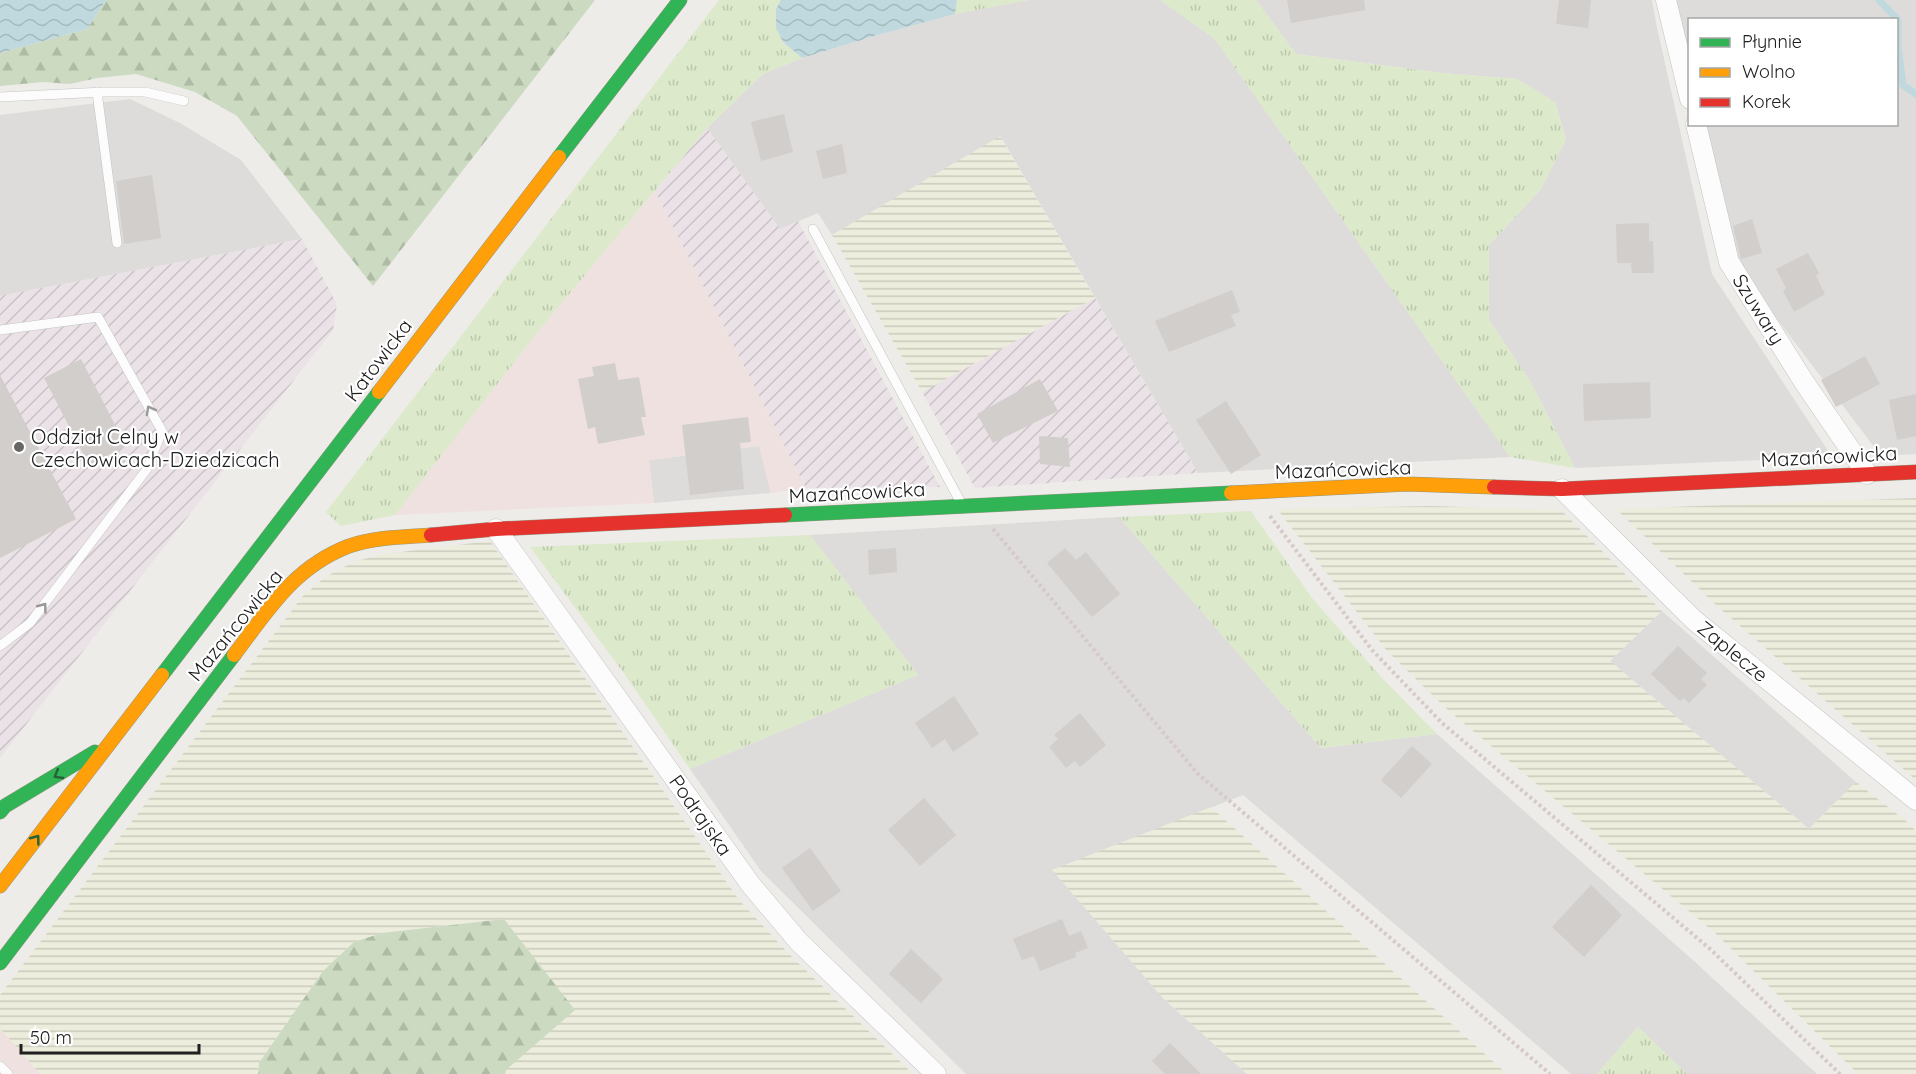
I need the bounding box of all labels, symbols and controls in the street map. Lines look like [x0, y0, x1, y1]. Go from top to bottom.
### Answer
legend [1688, 18, 1898, 126]
text: Płynnie [1742, 30, 1802, 53]
text: Wolno [1742, 60, 1795, 83]
text: Korek [1742, 90, 1791, 113]
street label: Szuwary [1728, 269, 1790, 349]
street label: Katowicka [339, 314, 417, 406]
one-way arrow [146, 406, 157, 417]
place label: Oddział Celny w Czechowicach-Dziedzicach [31, 424, 280, 472]
marker: Oddział Celny w Czechowicach-Dziedzicach [12, 440, 26, 454]
street label: Mazańcowicka [1760, 440, 1898, 472]
street label: Mazańcowicka [1274, 454, 1412, 484]
street label: Mazańcowicka [788, 476, 926, 508]
street label: Mazańcowicka [182, 564, 288, 686]
one-way arrow [35, 602, 46, 613]
street label: Zaplecze [1693, 615, 1773, 687]
one-way arrow [54, 767, 64, 779]
street label: Podrajska [664, 770, 738, 860]
one-way arrow [28, 835, 39, 846]
scale bar [21, 1017, 200, 1055]
text: 50 m [30, 1026, 72, 1049]

